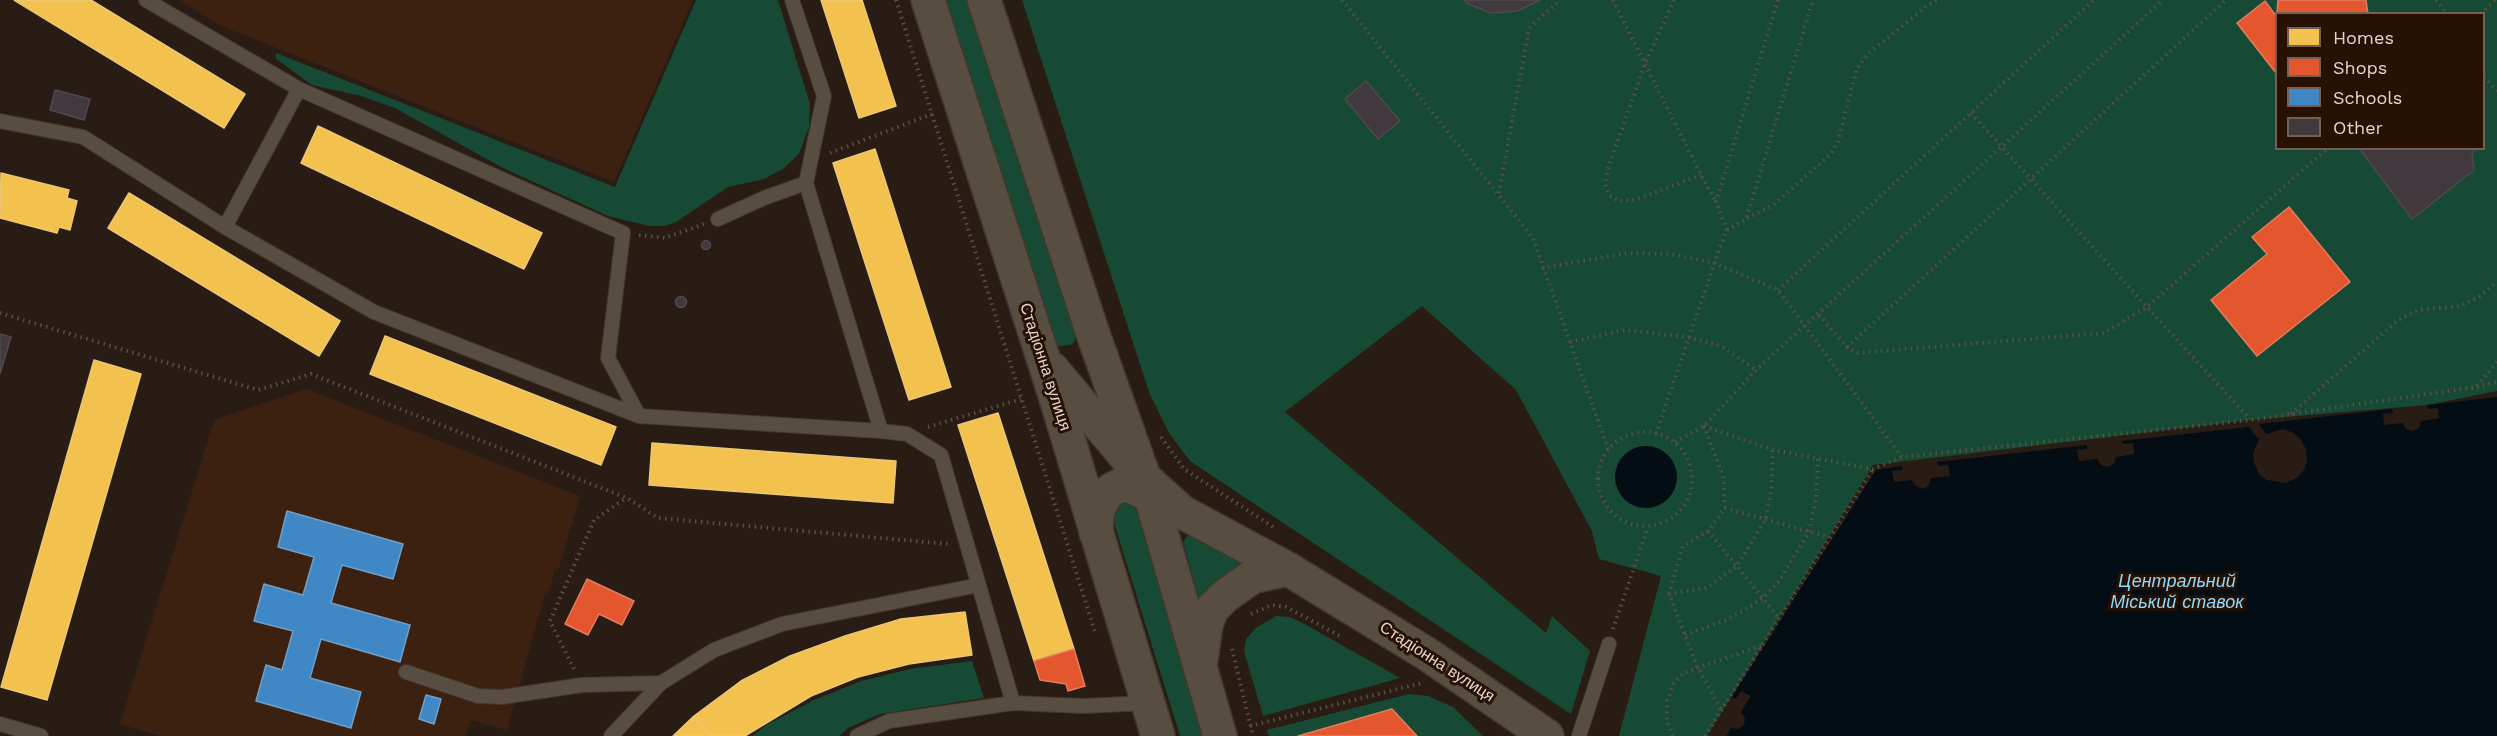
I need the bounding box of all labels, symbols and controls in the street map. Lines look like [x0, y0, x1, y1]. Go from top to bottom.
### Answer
legend [2275, 12, 2485, 150]
text: Homes [2333, 27, 2394, 48]
text: Shops [2333, 57, 2387, 78]
text: Schools [2333, 87, 2402, 108]
text: Other [2333, 117, 2383, 138]
street label: Стадіонна вулиця [1015, 301, 1075, 433]
water label: Центральний Міський ставок [2110, 571, 2244, 614]
street label: Стадіонна вулиця [1376, 618, 1498, 706]

